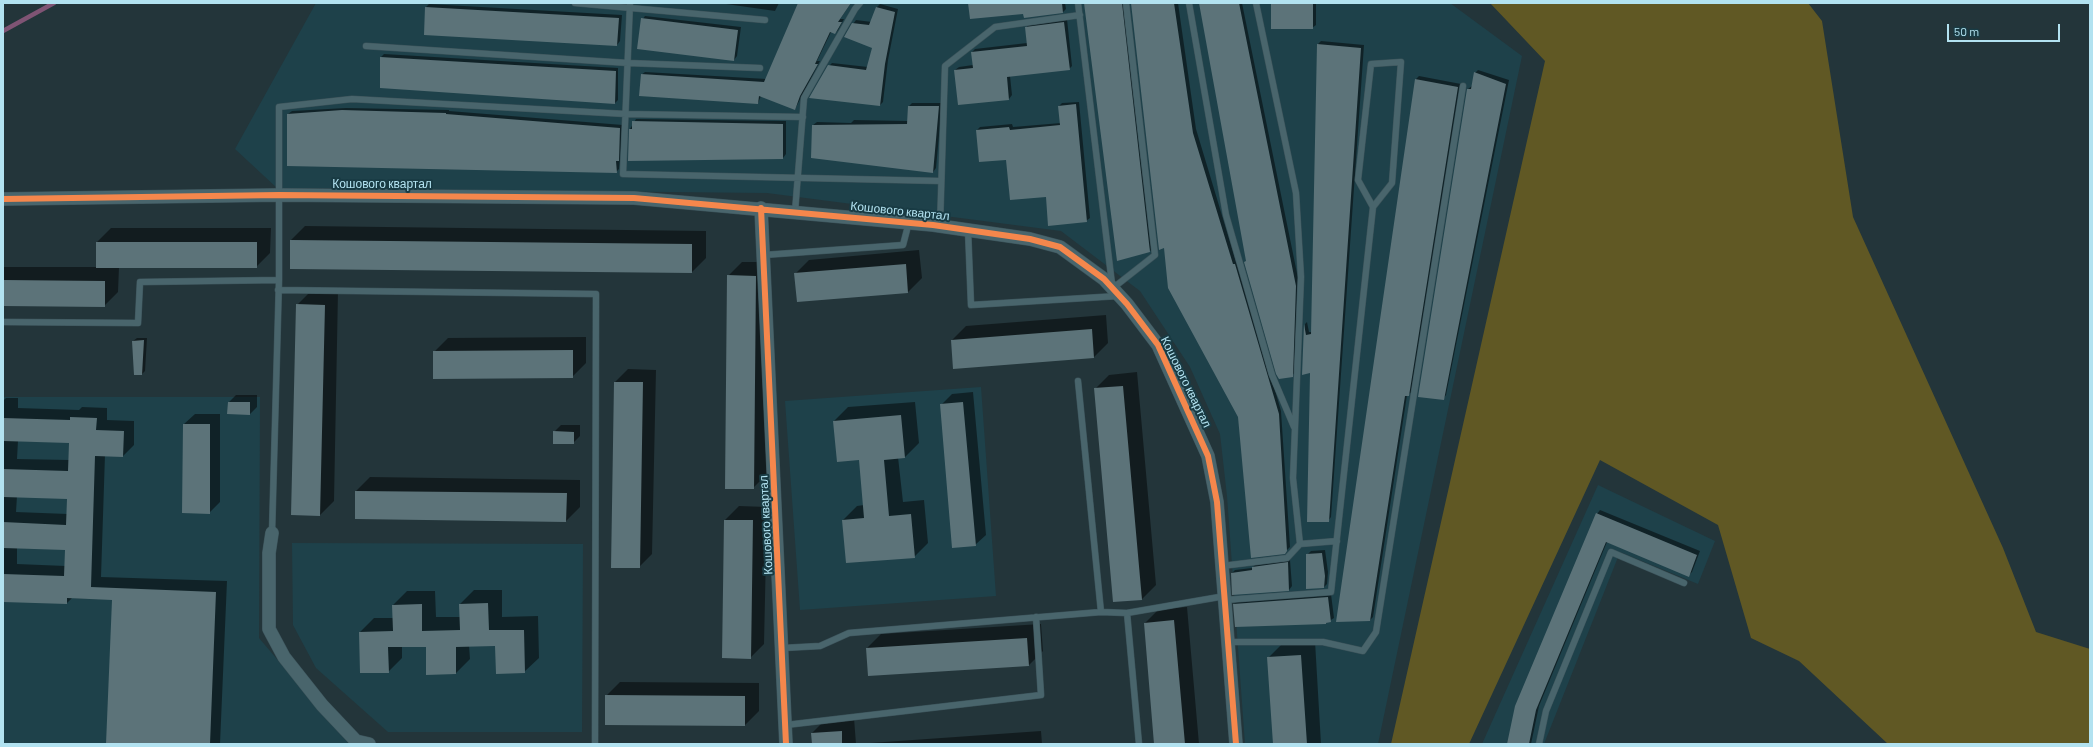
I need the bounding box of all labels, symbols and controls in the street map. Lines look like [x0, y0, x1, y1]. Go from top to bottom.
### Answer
scale bar [1949, 16, 2062, 42]
text: 50 m [1954, 24, 1979, 38]
street label: Кошового квартал [332, 177, 432, 191]
street label: Кошового квартал [850, 199, 950, 223]
street label: Кошового квартал [1158, 334, 1214, 430]
street label: Кошового квартал [756, 475, 776, 575]

